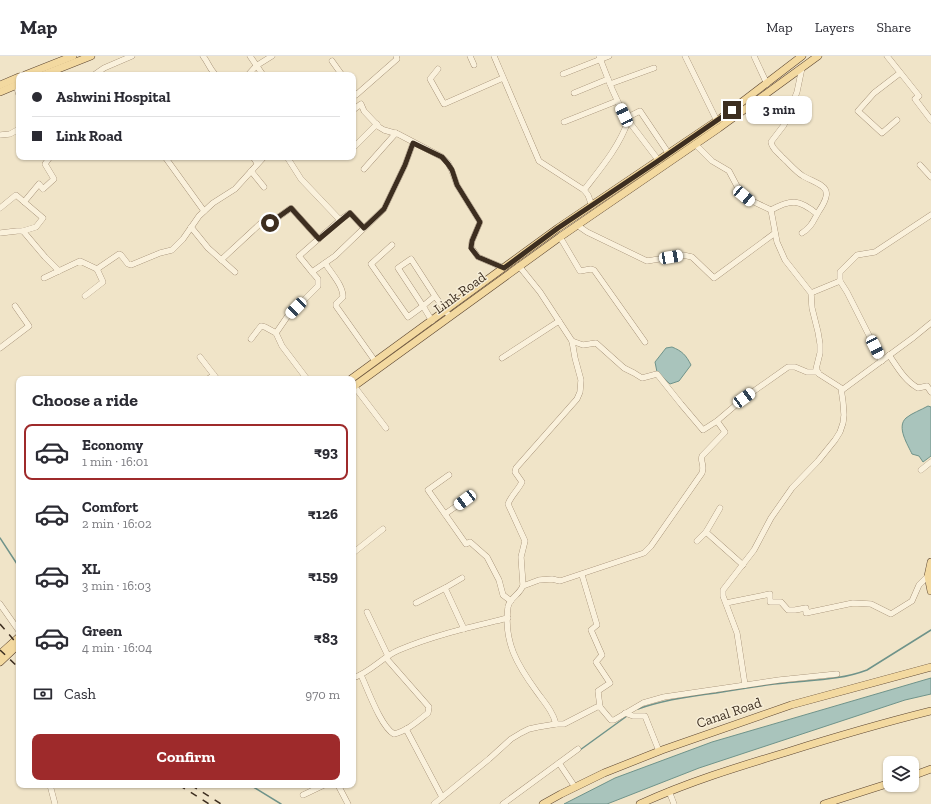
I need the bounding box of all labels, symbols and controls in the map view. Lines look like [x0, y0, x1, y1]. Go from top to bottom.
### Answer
text: Map [20, 16, 57, 39]
text: Map [766, 19, 793, 36]
text: Layers [815, 19, 854, 36]
text: Share [876, 19, 911, 36]
text: Ashwini Hospital [56, 88, 170, 106]
callout: 3 min [746, 96, 812, 124]
route end [723, 101, 741, 119]
car [613, 102, 635, 128]
text: 3 min [763, 102, 795, 117]
text: Link Road [56, 127, 122, 145]
car [731, 184, 757, 208]
route start [261, 214, 279, 232]
car [658, 249, 684, 265]
street label: Link Road [431, 268, 490, 318]
car [283, 295, 309, 321]
car [864, 334, 886, 360]
car [731, 386, 757, 410]
text: Choose a ride [32, 389, 138, 411]
icon: car [34, 434, 70, 470]
text: Economy [82, 436, 143, 454]
text: ₹93 [314, 443, 338, 461]
text: 1 min · 16:01 [82, 454, 148, 469]
car [452, 488, 478, 512]
icon: car [34, 496, 70, 532]
text: Comfort [82, 498, 138, 516]
text: ₹126 [308, 505, 338, 523]
text: 2 min · 16:02 [82, 516, 152, 531]
icon: car [34, 558, 70, 594]
text: XL [82, 560, 100, 578]
text: ₹159 [308, 567, 338, 585]
text: 3 min · 16:03 [82, 578, 151, 593]
icon: car [34, 620, 70, 656]
text: Green [82, 622, 122, 640]
text: ₹83 [314, 629, 338, 647]
text: 4 min · 16:04 [82, 640, 152, 655]
icon: cash [32, 683, 54, 705]
text: Cash [64, 685, 96, 703]
text: 970 m [305, 687, 340, 702]
street label: Canal Road [694, 694, 764, 732]
button: Confirm [32, 734, 340, 780]
map controls [883, 756, 919, 792]
button: layers [883, 756, 919, 792]

